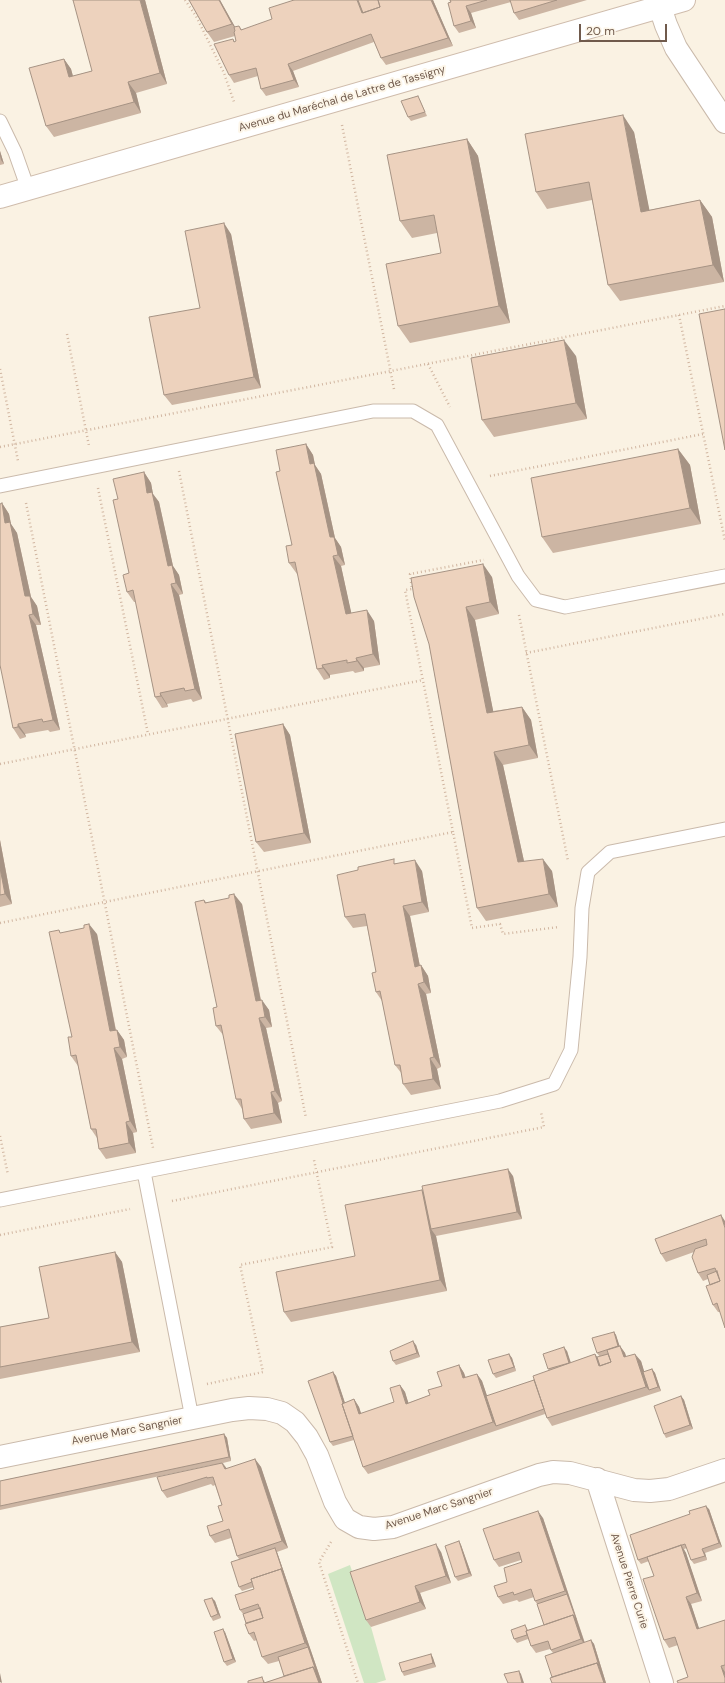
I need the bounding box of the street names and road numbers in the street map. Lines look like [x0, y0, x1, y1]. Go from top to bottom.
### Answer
street label: Avenue du Maréchal de Lattre de Tassigny [237, 63, 447, 135]
street label: Avenue Marc Sangnier [70, 1414, 184, 1448]
street label: Avenue Marc Sangnier [383, 1485, 495, 1533]
street label: Avenue Pierre Curie [607, 1531, 651, 1631]

